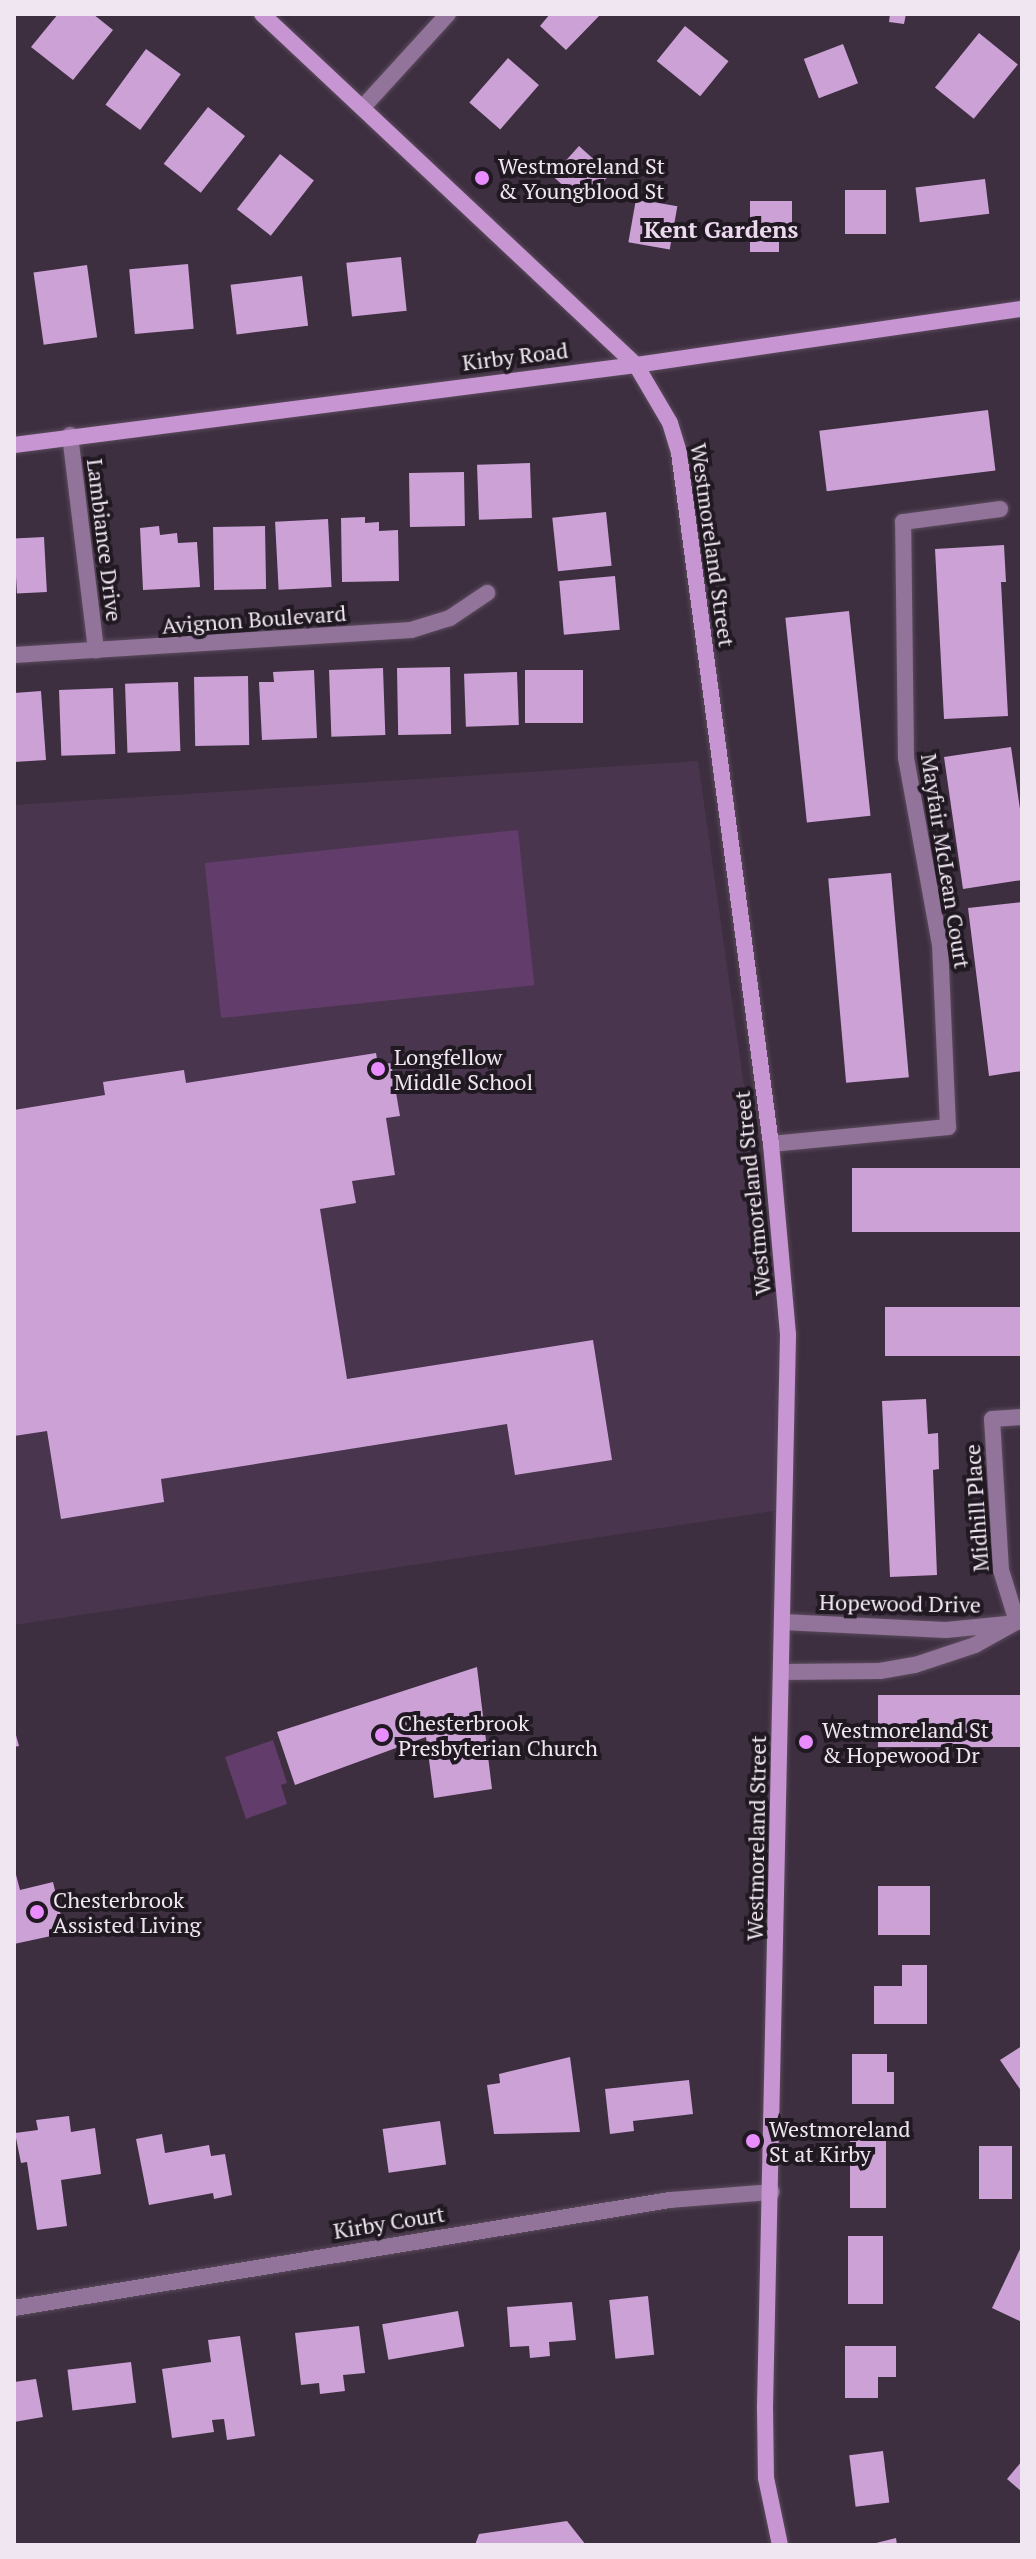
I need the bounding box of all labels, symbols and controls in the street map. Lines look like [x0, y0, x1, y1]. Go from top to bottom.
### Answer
place label: Westmoreland St & Youngblood St [498, 152, 665, 204]
marker: Westmoreland St & Youngblood St [473, 169, 491, 187]
district label: Kent Gardens [644, 216, 798, 244]
street label: Kirby Road [461, 336, 569, 376]
street label: Westmoreland Street [686, 441, 740, 649]
street label: Lambiance Drive [82, 457, 128, 623]
street label: Avignon Boulevard [161, 599, 347, 639]
street label: Mayfair McLean Court [916, 752, 976, 970]
place label: Longfellow Middle School [394, 1043, 533, 1094]
marker: Longfellow Middle School [369, 1060, 387, 1078]
street label: Westmoreland Street [728, 1089, 776, 1297]
street label: Midhill Place [958, 1443, 994, 1573]
street label: Hopewood Drive [819, 1588, 981, 1618]
place label: Chesterbrook Presbyterian Church [398, 1709, 598, 1760]
place label: Westmoreland St & Hopewood Dr [822, 1716, 989, 1768]
marker: Chesterbrook Presbyterian Church [373, 1726, 391, 1744]
marker: Westmoreland St & Hopewood Dr [797, 1733, 815, 1751]
street label: Westmoreland Street [741, 1735, 771, 1941]
place label: Chesterbrook Assisted Living [53, 1886, 201, 1938]
marker: Chesterbrook Assisted Living [28, 1903, 46, 1921]
place label: Westmoreland St at Kirby [769, 2115, 911, 2166]
marker: Westmoreland St at Kirby [744, 2132, 762, 2150]
street label: Kirby Court [331, 2200, 447, 2244]

